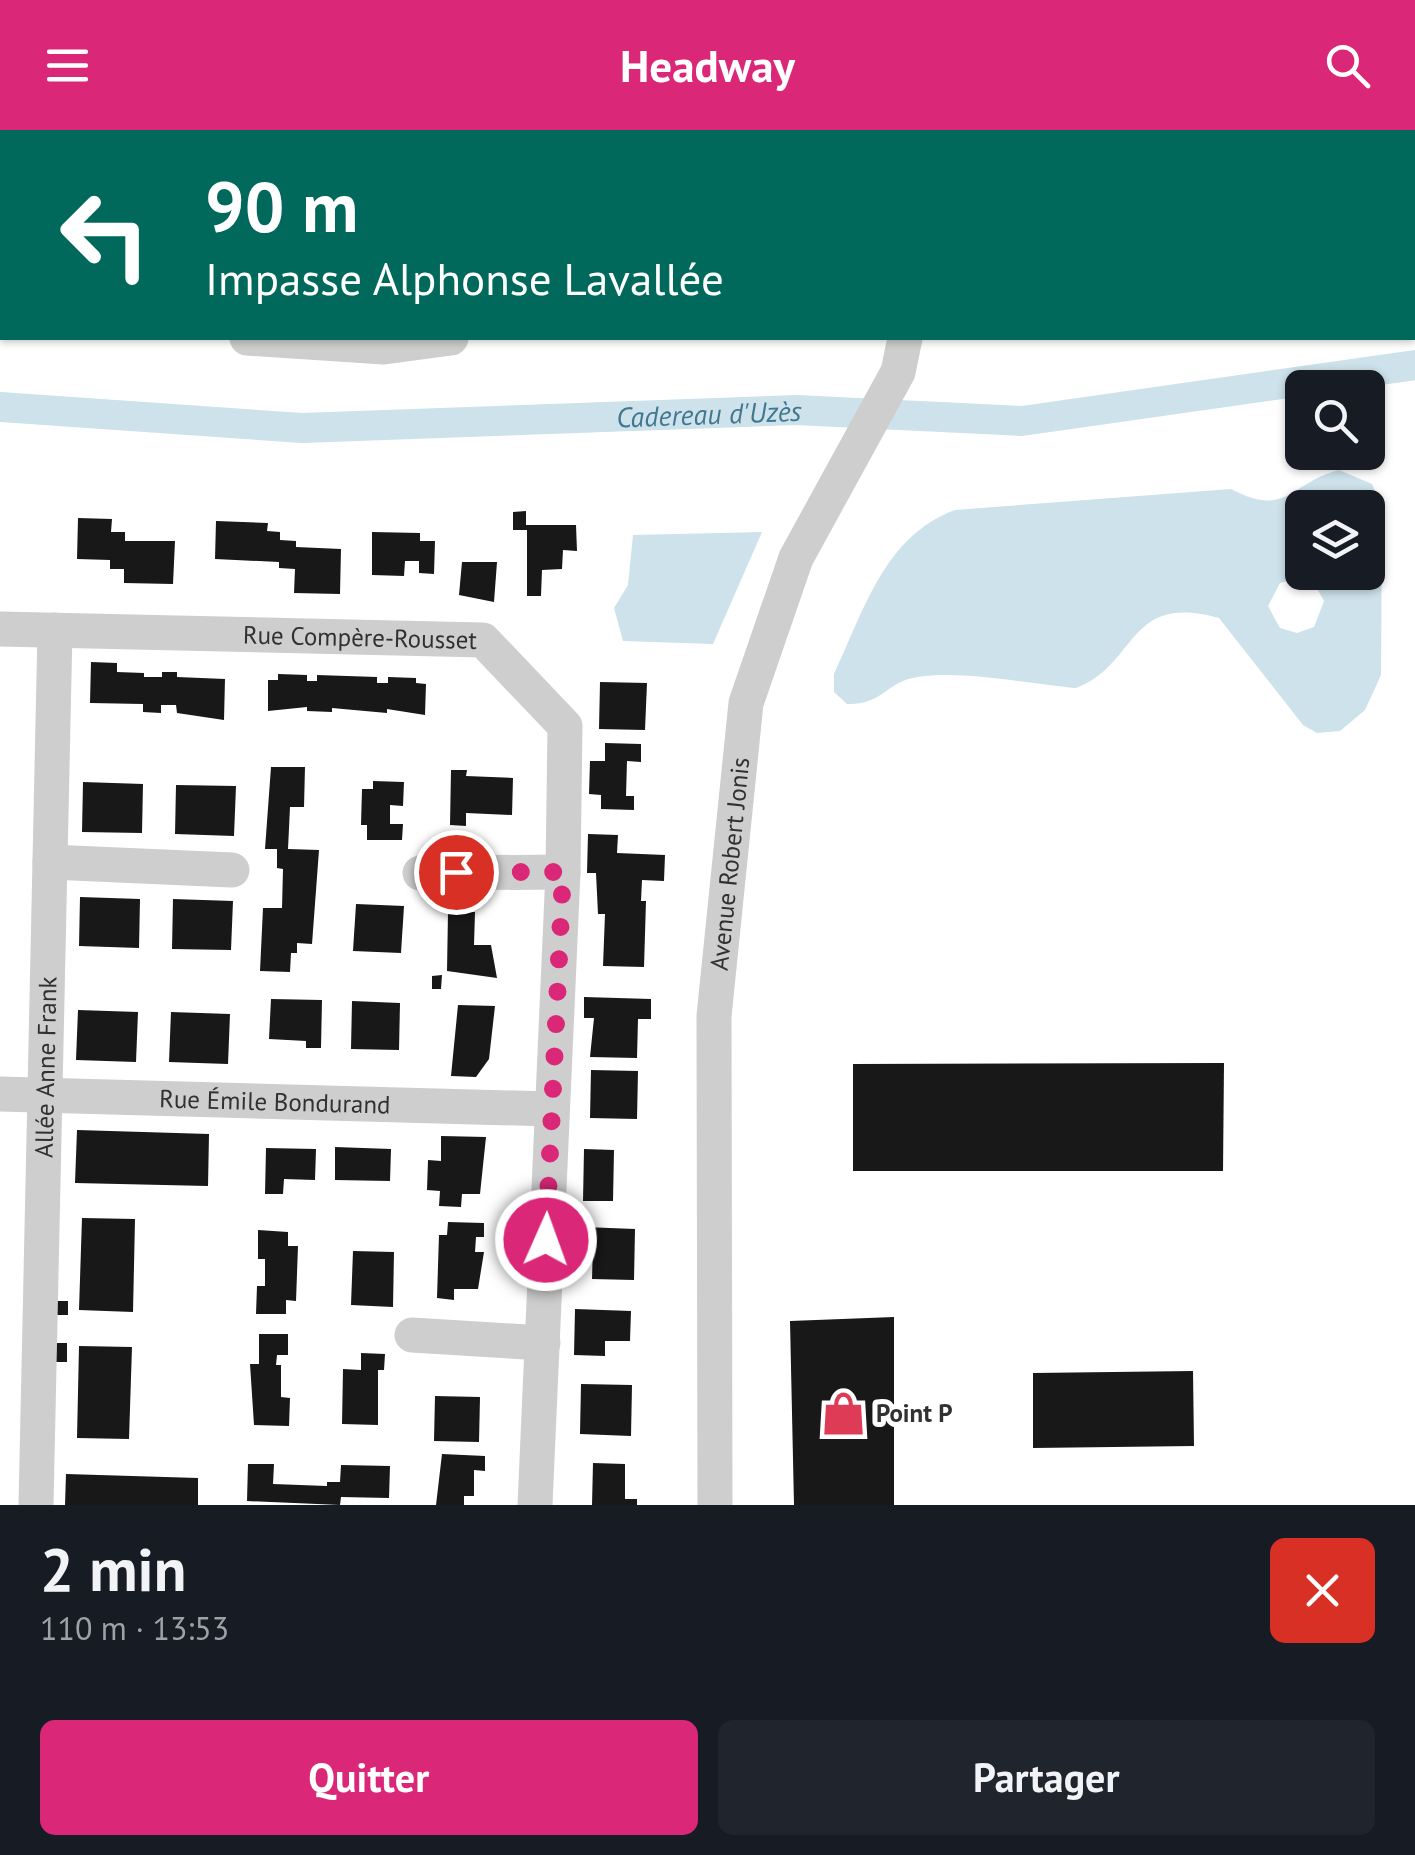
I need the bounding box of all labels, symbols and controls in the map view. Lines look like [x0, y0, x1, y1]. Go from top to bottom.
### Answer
text: Headway [620, 36, 795, 94]
icon: menu [40, 38, 95, 93]
icon: search [1320, 38, 1375, 93]
text: 90 m [205, 161, 358, 251]
icon: left [40, 170, 170, 300]
text: Impasse Alphonse Lavallée [205, 249, 724, 307]
map controls [1285, 370, 1385, 590]
button: search [1285, 370, 1385, 470]
water label: Cadereau d'Uzès [616, 391, 803, 435]
button: layers [1285, 490, 1385, 590]
street label: Rue Compère-Rousset [243, 619, 478, 656]
street label: Avenue Robert Jonis [703, 756, 756, 972]
pin [414, 830, 499, 915]
icon: arrive [429, 845, 484, 900]
street label: Allée Anne Frank [28, 976, 63, 1158]
street label: Rue Émile Bondurand [159, 1082, 391, 1121]
position arrow [494, 1188, 598, 1292]
shop icon: Point P [819, 1389, 867, 1437]
place label: Point P [876, 1397, 953, 1429]
text: 2 min [40, 1530, 186, 1608]
button: close [1270, 1538, 1375, 1643]
text: 110 m · 13:53 [40, 1607, 229, 1649]
button: Quitter [40, 1720, 698, 1835]
button: Partager [718, 1720, 1375, 1835]

